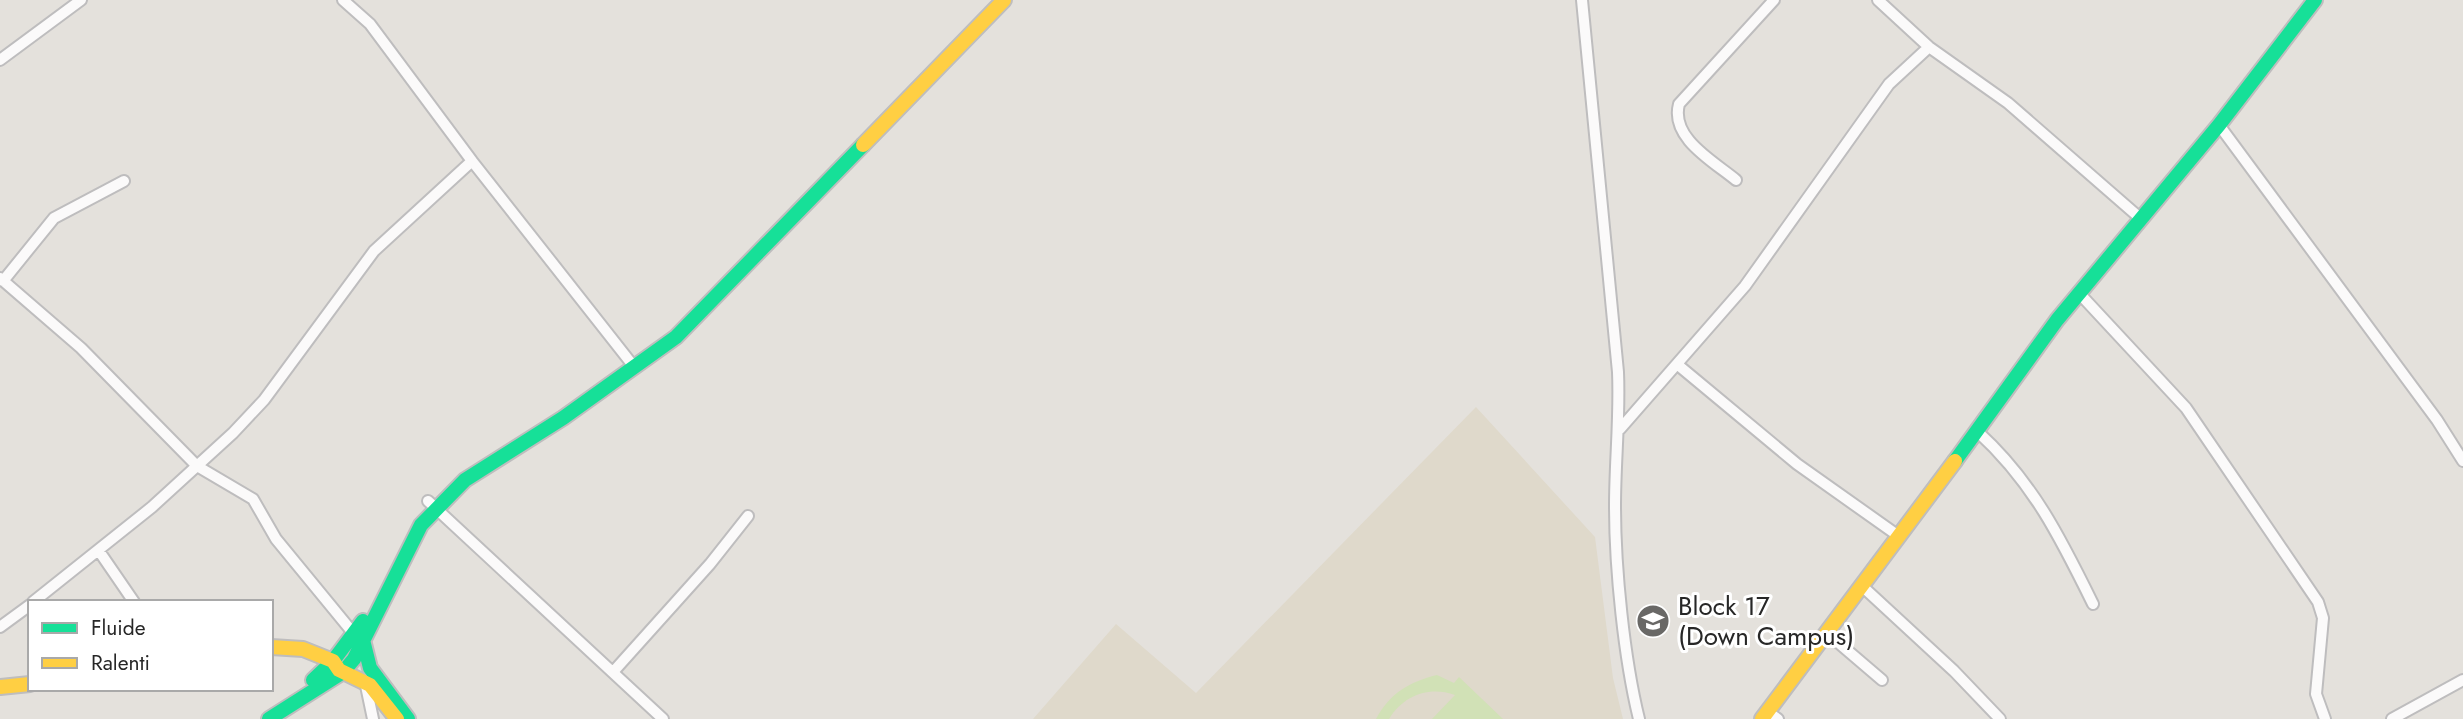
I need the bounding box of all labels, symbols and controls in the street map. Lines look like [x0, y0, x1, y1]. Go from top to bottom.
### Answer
place label: Block 17 (Down Campus) [1678, 587, 1854, 655]
legend [28, 600, 273, 691]
school or university icon: Block 17 (Down Campus) [1634, 602, 1672, 640]
text: Fluide [91, 613, 146, 643]
text: Ralenti [91, 648, 150, 678]

